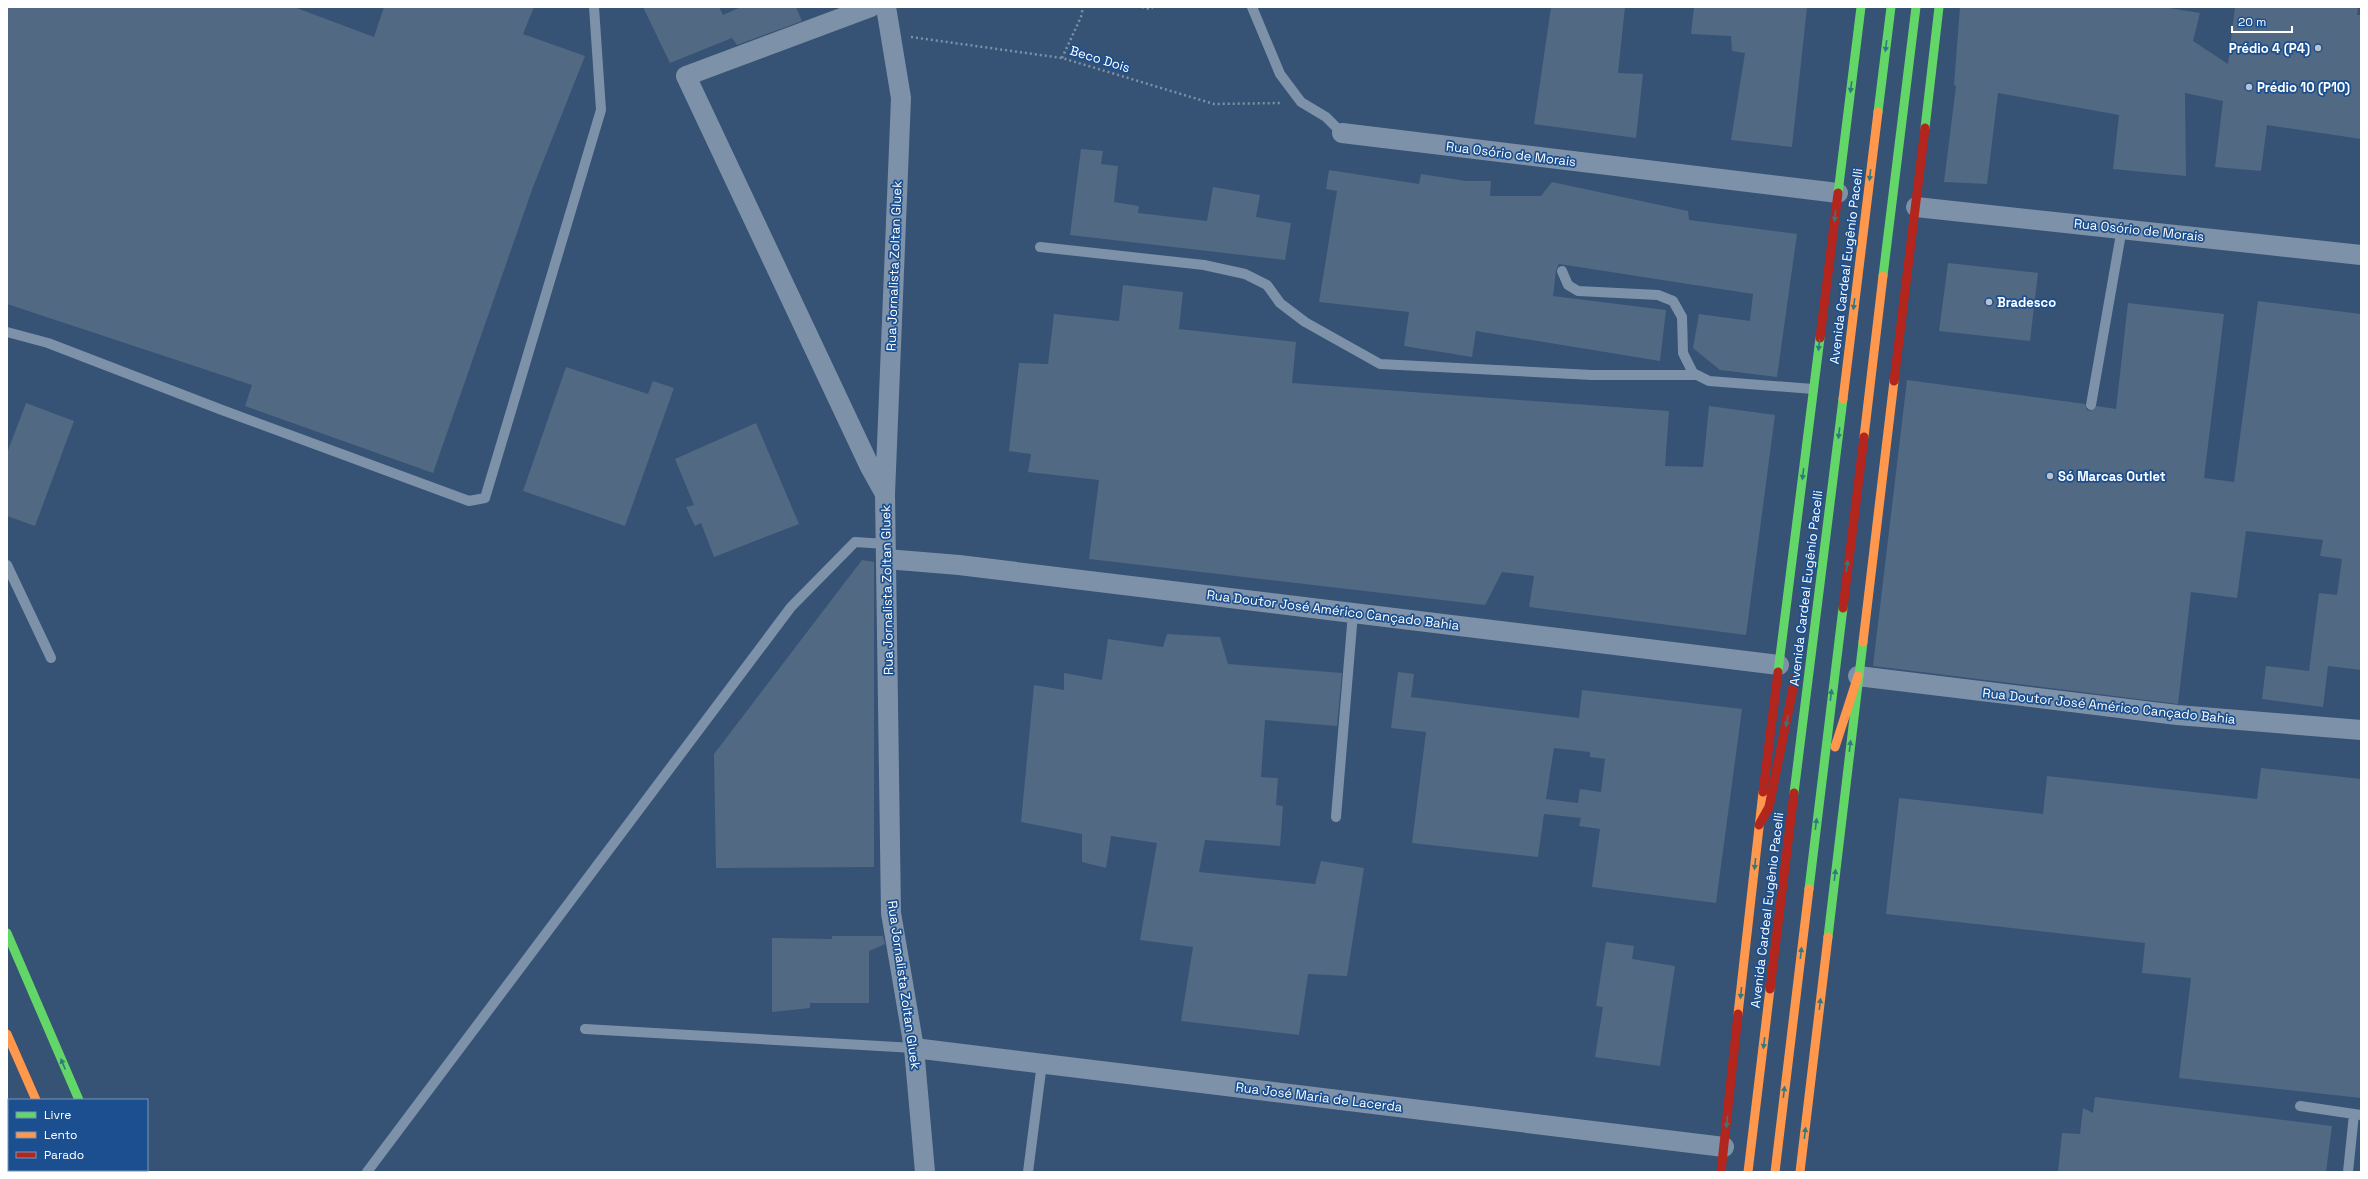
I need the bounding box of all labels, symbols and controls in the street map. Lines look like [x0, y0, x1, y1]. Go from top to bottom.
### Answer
scale bar [2232, 8, 2292, 34]
text: 20 m [2238, 14, 2266, 30]
one-way arrow [1883, 40, 1889, 52]
place label: Prédio 4 (P4) [2229, 40, 2310, 57]
street label: Beco Dois [1068, 42, 1132, 76]
marker: Prédio 4 (P4) [2313, 43, 2323, 53]
place label: Prédio 10 (P10) [2257, 79, 2350, 96]
one-way arrow [1848, 81, 1854, 93]
marker: Prédio 10 (P10) [2244, 82, 2254, 92]
street label: Rua Osório de Morais [1445, 138, 1577, 170]
street label: Avenida Cardeal Eugênio Pacelli [1826, 167, 1866, 365]
one-way arrow [1867, 169, 1873, 181]
street label: Rua Jornalista Zoltan Gluek [883, 181, 905, 351]
one-way arrow [1832, 210, 1838, 222]
street label: Rua Osório de Morais [2073, 215, 2205, 245]
place label: Bradesco [1997, 294, 2056, 311]
marker: Bradesco [1984, 297, 1994, 307]
one-way arrow [1851, 298, 1858, 310]
one-way arrow [1816, 339, 1822, 351]
one-way arrow [1835, 427, 1842, 439]
one-way arrow [1800, 468, 1806, 480]
place label: Só Marcas Outlet [2058, 468, 2166, 485]
marker: Só Marcas Outlet [2045, 471, 2055, 481]
street label: Avenida Cardeal Eugênio Pacelli [1786, 489, 1826, 687]
street label: Rua Jornalista Zoltan Gluek [877, 505, 897, 675]
one-way arrow [1844, 560, 1850, 572]
street label: Rua Doutor José Américo Cançado Bahia [1206, 586, 1461, 634]
street label: Rua Doutor José Américo Cançado Bahia [1982, 684, 2237, 728]
one-way arrow [1828, 689, 1835, 701]
one-way arrow [1783, 715, 1789, 727]
one-way arrow [1847, 740, 1853, 752]
street label: Avenida Cardeal Eugênio Pacelli [1747, 811, 1787, 1009]
one-way arrow [1813, 818, 1819, 830]
one-way arrow [1752, 858, 1758, 870]
one-way arrow [1832, 869, 1838, 881]
street label: Rua Jornalista Zoltan Gluek [884, 900, 924, 1070]
one-way arrow [1798, 947, 1804, 959]
one-way arrow [1738, 987, 1744, 999]
one-way arrow [1817, 998, 1823, 1010]
one-way arrow [1761, 1037, 1767, 1049]
one-way arrow [60, 1058, 66, 1070]
street label: Rua José Maria de Lacerda [1235, 1078, 1404, 1116]
one-way arrow [1781, 1086, 1787, 1098]
legend [8, 1099, 148, 1171]
text: Livre [44, 1107, 71, 1123]
one-way arrow [1724, 1116, 1730, 1128]
text: Lento [44, 1127, 78, 1143]
one-way arrow [1802, 1127, 1808, 1139]
text: Parado [44, 1147, 84, 1163]

